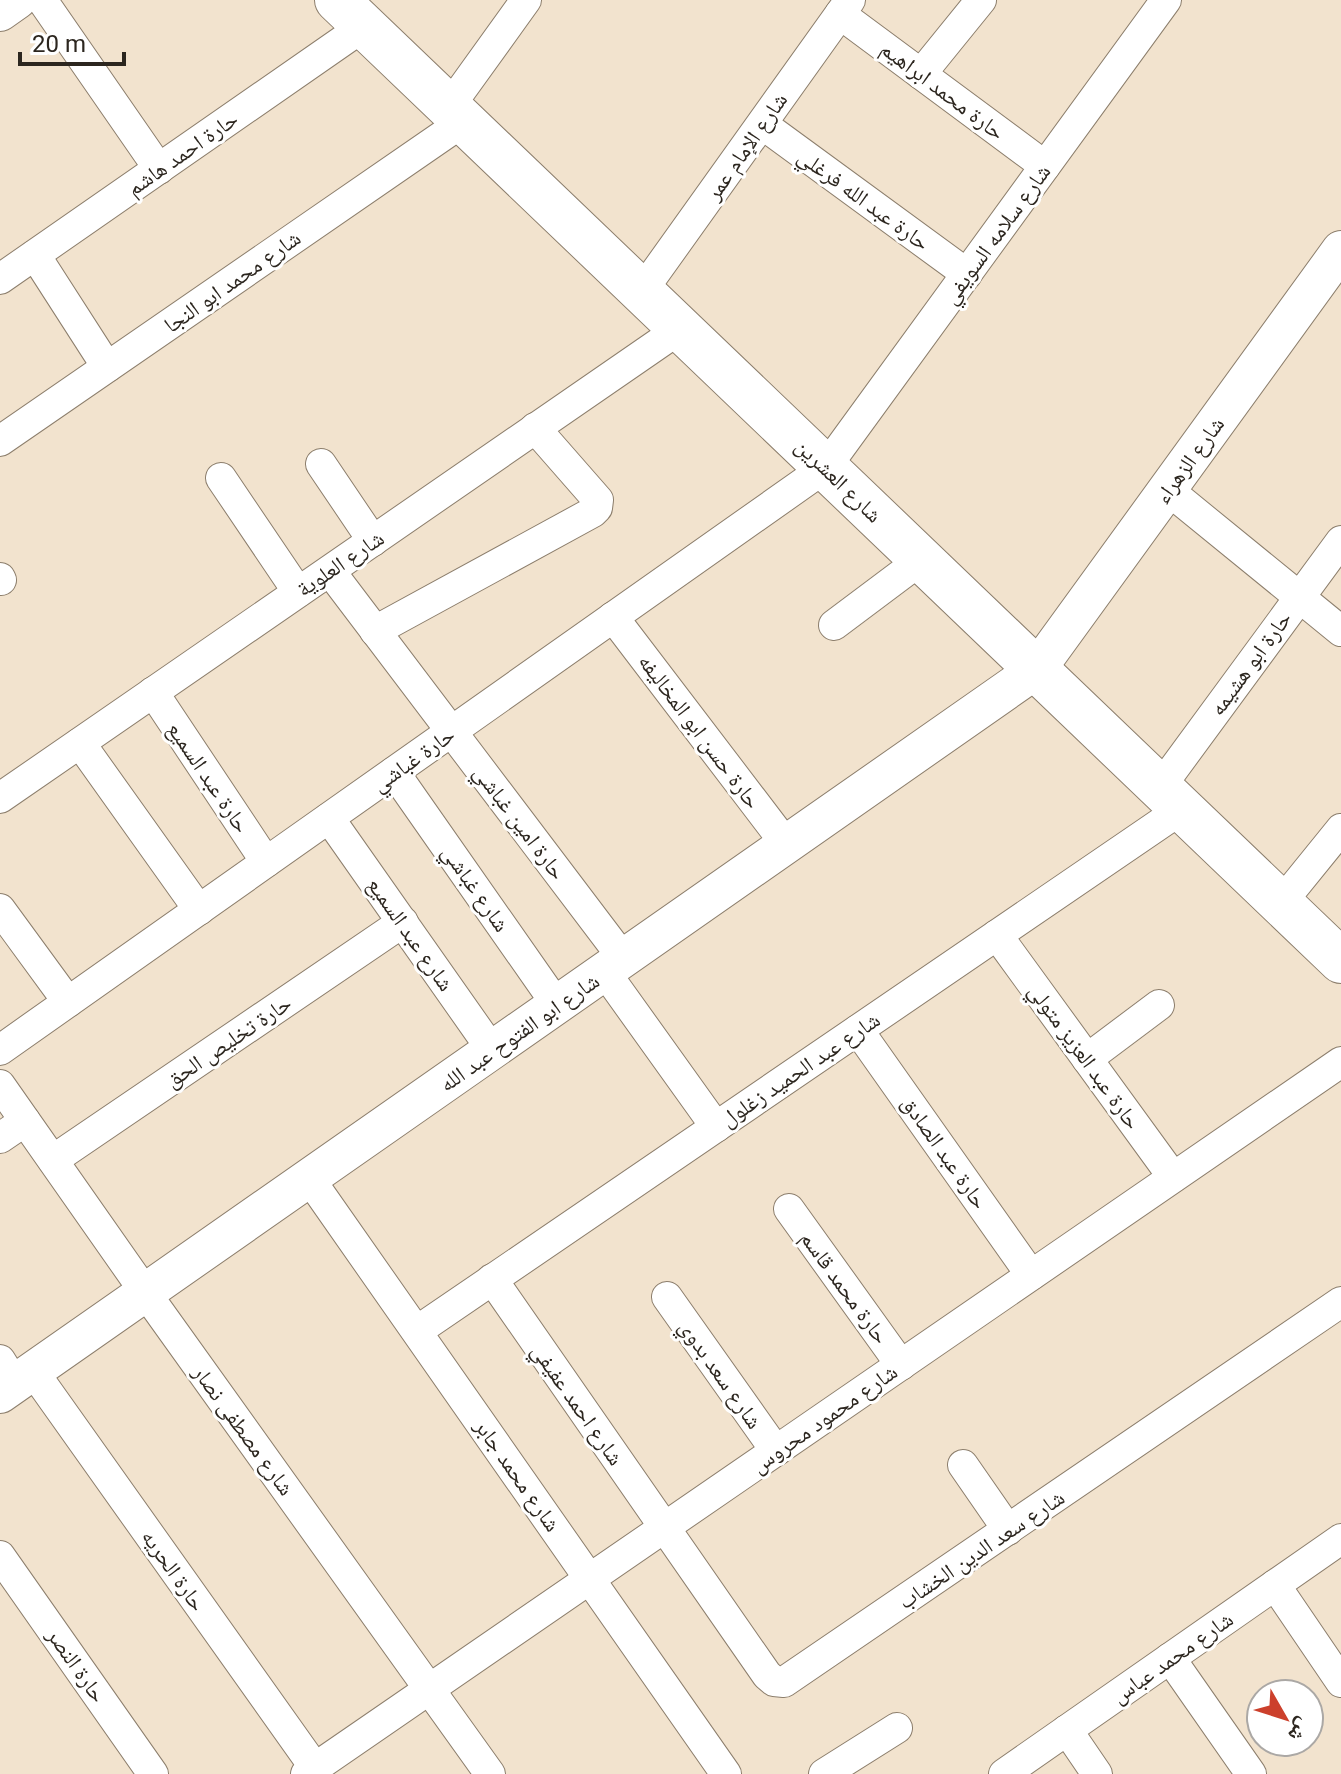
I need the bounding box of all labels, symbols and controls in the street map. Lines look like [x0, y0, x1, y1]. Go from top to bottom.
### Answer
scale bar [20, 16, 124, 66]
text: 20 m [32, 30, 86, 58]
street label: حارة محمد ابراهيم [875, 36, 1009, 147]
street label: شارع الإمام عمر [700, 88, 794, 207]
street label: حارة احمد هاشم [122, 106, 244, 202]
street label: حارة عبد الله فرغلي [790, 143, 934, 259]
street label: شارع سلامه السويفي [937, 160, 1059, 312]
street label: شارع محمد ابو النجا [159, 225, 306, 339]
street label: شارع الزهراء [1150, 412, 1230, 509]
street label: شارع العشرين [790, 433, 887, 528]
street label: شارع العلوية [292, 525, 389, 602]
street label: حارة ابو هشيمه [1204, 606, 1296, 720]
street label: حارة حسن ابو المخاليفه [633, 649, 766, 814]
street label: حارة عبد السميع [162, 717, 255, 838]
street label: حارة غباشي [367, 722, 462, 801]
street label: حارة امين غباشي [465, 760, 571, 887]
street label: شارع غباشي [433, 840, 515, 939]
street label: شارع عبد السميع [361, 873, 459, 996]
street label: شارع ابو الفتوح عبد الله [435, 968, 604, 1098]
street label: حارة عبد العزيز متولي [1020, 979, 1146, 1137]
street label: حارة تخليص الحق [161, 990, 296, 1094]
street label: شارع عبد الحميد زغلول [716, 1007, 885, 1133]
street label: حارة عبد الصادق [896, 1091, 993, 1214]
street label: حارة محمد قاسم [794, 1226, 894, 1350]
street label: شارع سعد بدوي [670, 1315, 767, 1436]
street label: شارع احمد عفيفي [523, 1339, 629, 1473]
street label: شارع محمود محروس [747, 1359, 903, 1479]
street label: شارع مصطفى نصار [187, 1360, 299, 1501]
street label: شارع محمد جابر [468, 1413, 566, 1537]
street label: شارع سعد الدين الخشاب [894, 1485, 1070, 1615]
street label: حارة الحريه [137, 1525, 211, 1616]
street label: شارع محمد عباس [1107, 1606, 1238, 1709]
street label: حارة النصر [41, 1623, 111, 1707]
north arrow [1245, 1678, 1325, 1758]
text: ش [1282, 1713, 1317, 1747]

